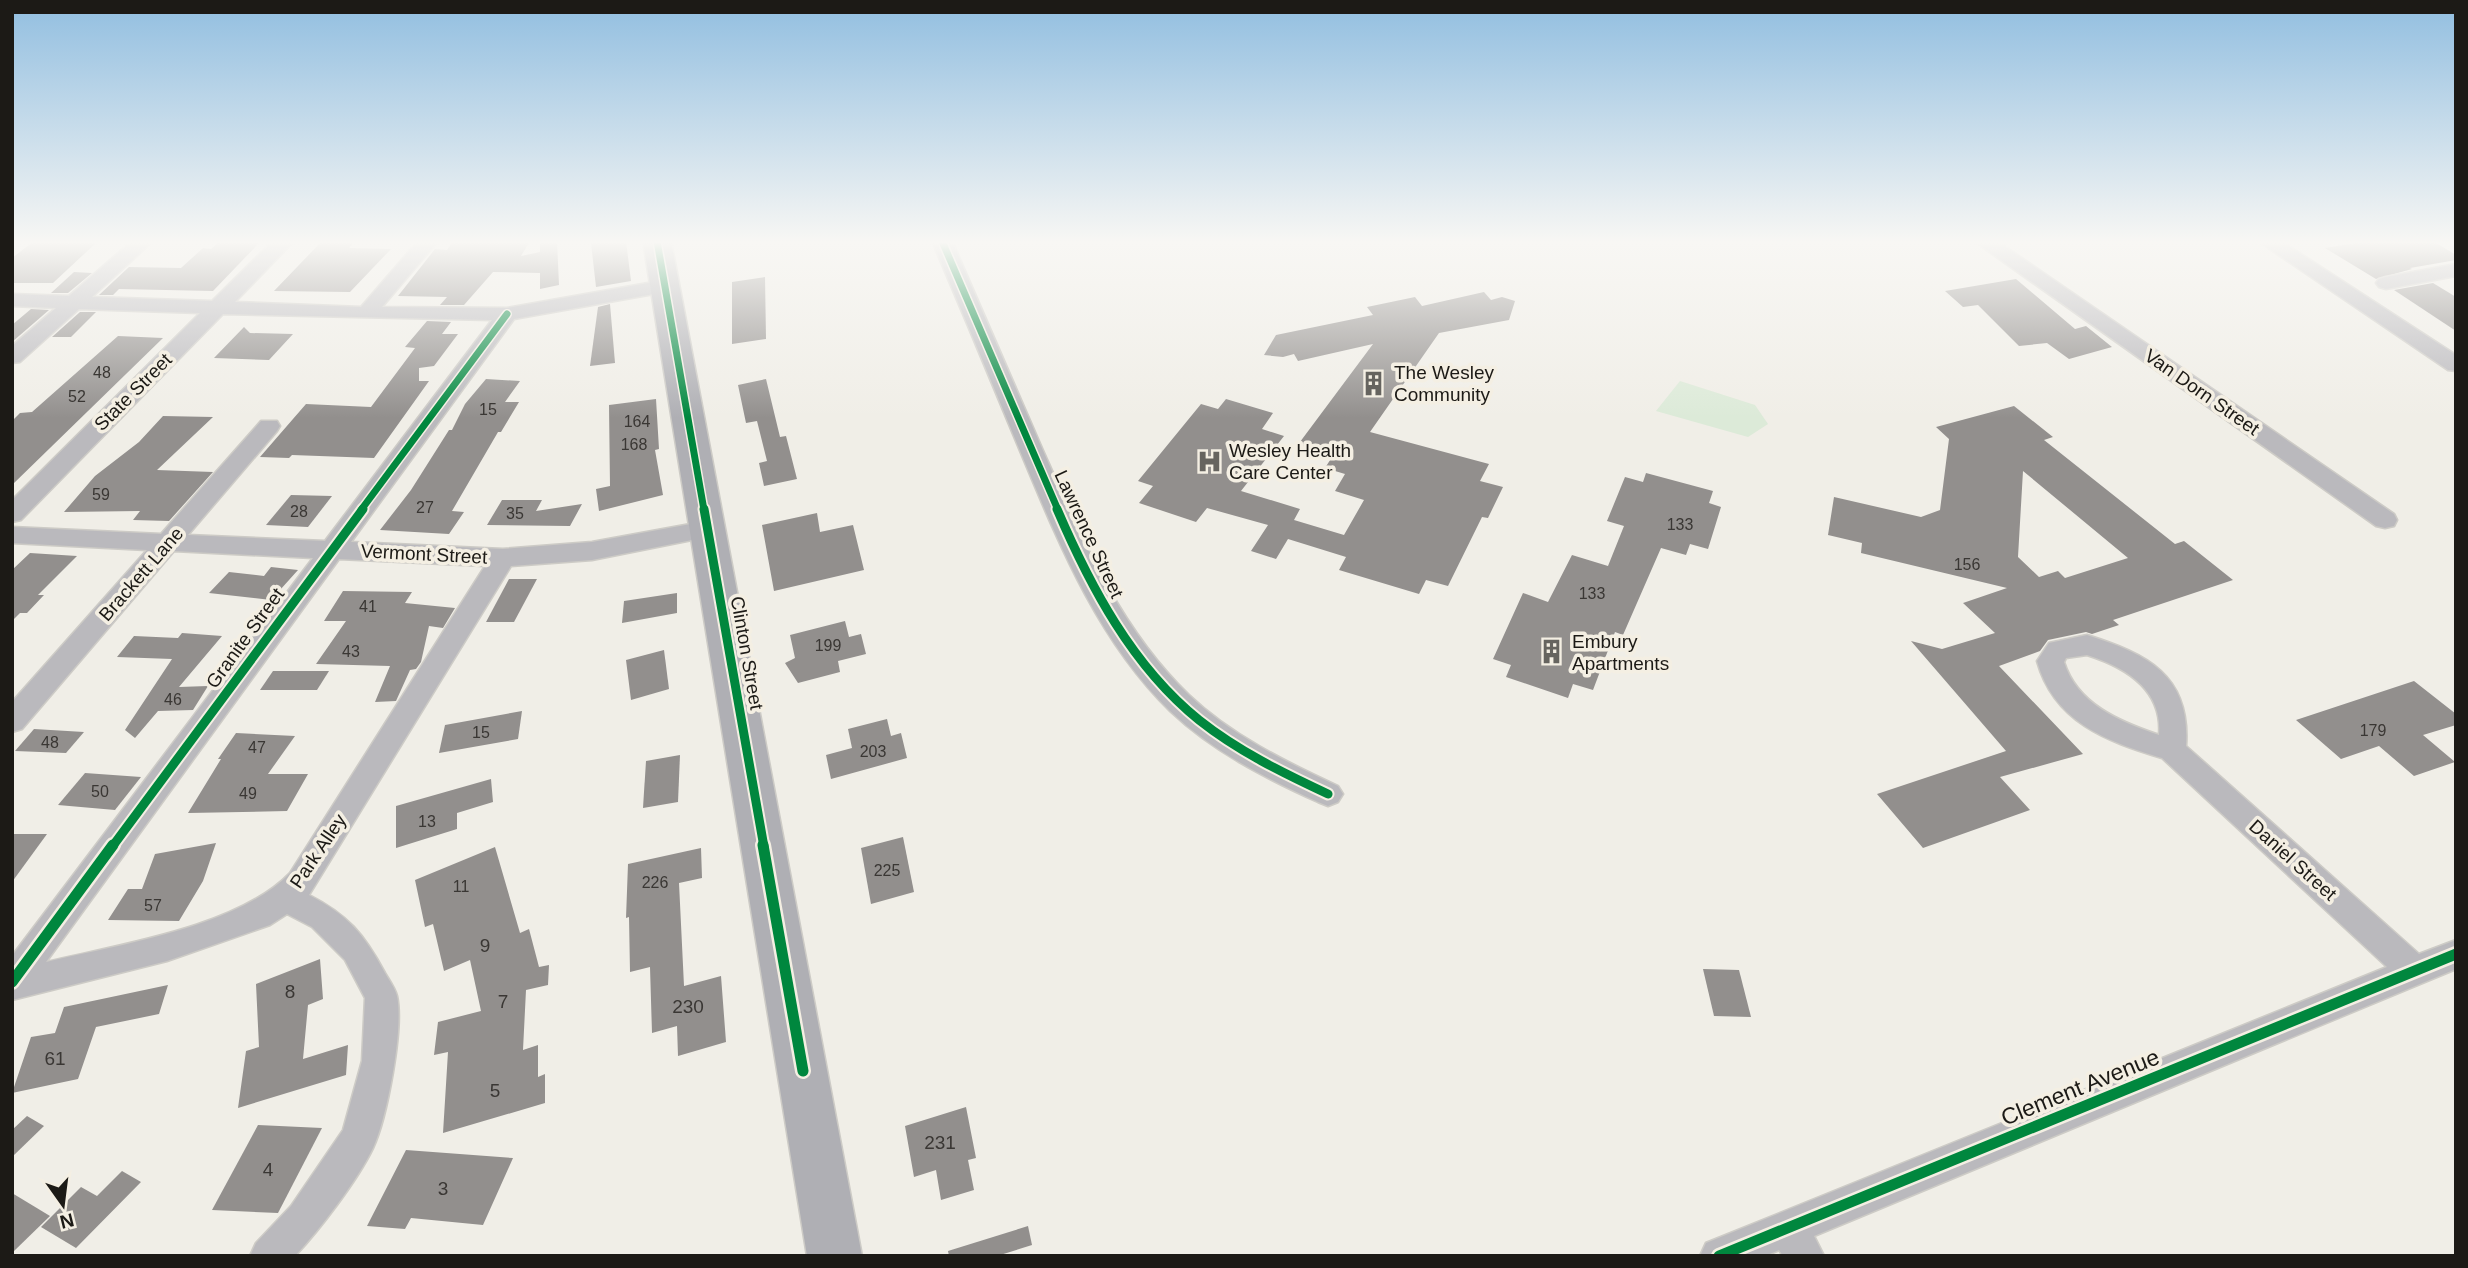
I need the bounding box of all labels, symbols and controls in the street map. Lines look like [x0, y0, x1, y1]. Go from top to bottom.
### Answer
street label: Van Dorn Street [2141, 345, 2264, 440]
street label: State Street [90, 349, 176, 435]
place label: The Wesley Community [1394, 362, 1494, 405]
house number: 48 [93, 364, 111, 381]
building icon: The Wesley Community [1360, 369, 1388, 397]
house number: 52 [68, 388, 86, 405]
house number: 15 [479, 401, 497, 418]
house number: 164 [624, 413, 650, 430]
house number: 168 [621, 436, 647, 453]
place label: Wesley Health Care Center [1229, 440, 1351, 483]
hospital icon: Wesley Health Care Center [1195, 447, 1223, 475]
street label: Lawrence Street [1050, 467, 1128, 602]
house number: 59 [92, 486, 110, 503]
house number: 27 [416, 499, 434, 516]
house number: 28 [290, 503, 308, 520]
house number: 35 [506, 505, 524, 522]
house number: 133 [1667, 516, 1693, 533]
street label: Brackett Lane [95, 523, 187, 625]
street label: Vermont Street [360, 540, 489, 568]
house number: 156 [1954, 556, 1980, 573]
street label: Granite Street [202, 583, 289, 692]
house number: 133 [1579, 585, 1605, 602]
street label: Clinton Street [727, 594, 767, 712]
house number: 41 [359, 598, 377, 615]
place label: Embury Apartments [1572, 631, 1669, 674]
house number: 199 [815, 637, 841, 654]
building icon: Embury Apartments [1538, 638, 1566, 666]
house number: 43 [342, 643, 360, 660]
house number: 46 [164, 691, 182, 708]
house number: 179 [2360, 722, 2386, 739]
house number: 15 [472, 724, 490, 741]
house number: 48 [41, 734, 59, 751]
house number: 47 [248, 739, 266, 756]
house number: 203 [860, 743, 886, 760]
house number: 50 [91, 783, 109, 800]
house number: 49 [239, 785, 257, 802]
street label: Park Alley [286, 810, 351, 892]
house number: 13 [418, 813, 436, 830]
street label: Daniel Street [2245, 815, 2341, 905]
house number: 225 [874, 862, 900, 879]
house number: 226 [642, 874, 668, 891]
house number: 11 [453, 878, 469, 895]
house number: 57 [144, 897, 162, 914]
house number: 9 [480, 935, 490, 956]
house number: 8 [285, 981, 295, 1002]
house number: 7 [498, 991, 508, 1012]
house number: 230 [672, 996, 704, 1017]
street label: Clement Avenue [1997, 1043, 2163, 1131]
house number: 61 [44, 1048, 66, 1069]
house number: 5 [490, 1080, 500, 1101]
house number: 231 [924, 1132, 956, 1153]
house number: 4 [263, 1159, 274, 1180]
north arrow [28, 1170, 98, 1240]
house number: 3 [438, 1178, 448, 1199]
text: N [58, 1209, 76, 1233]

